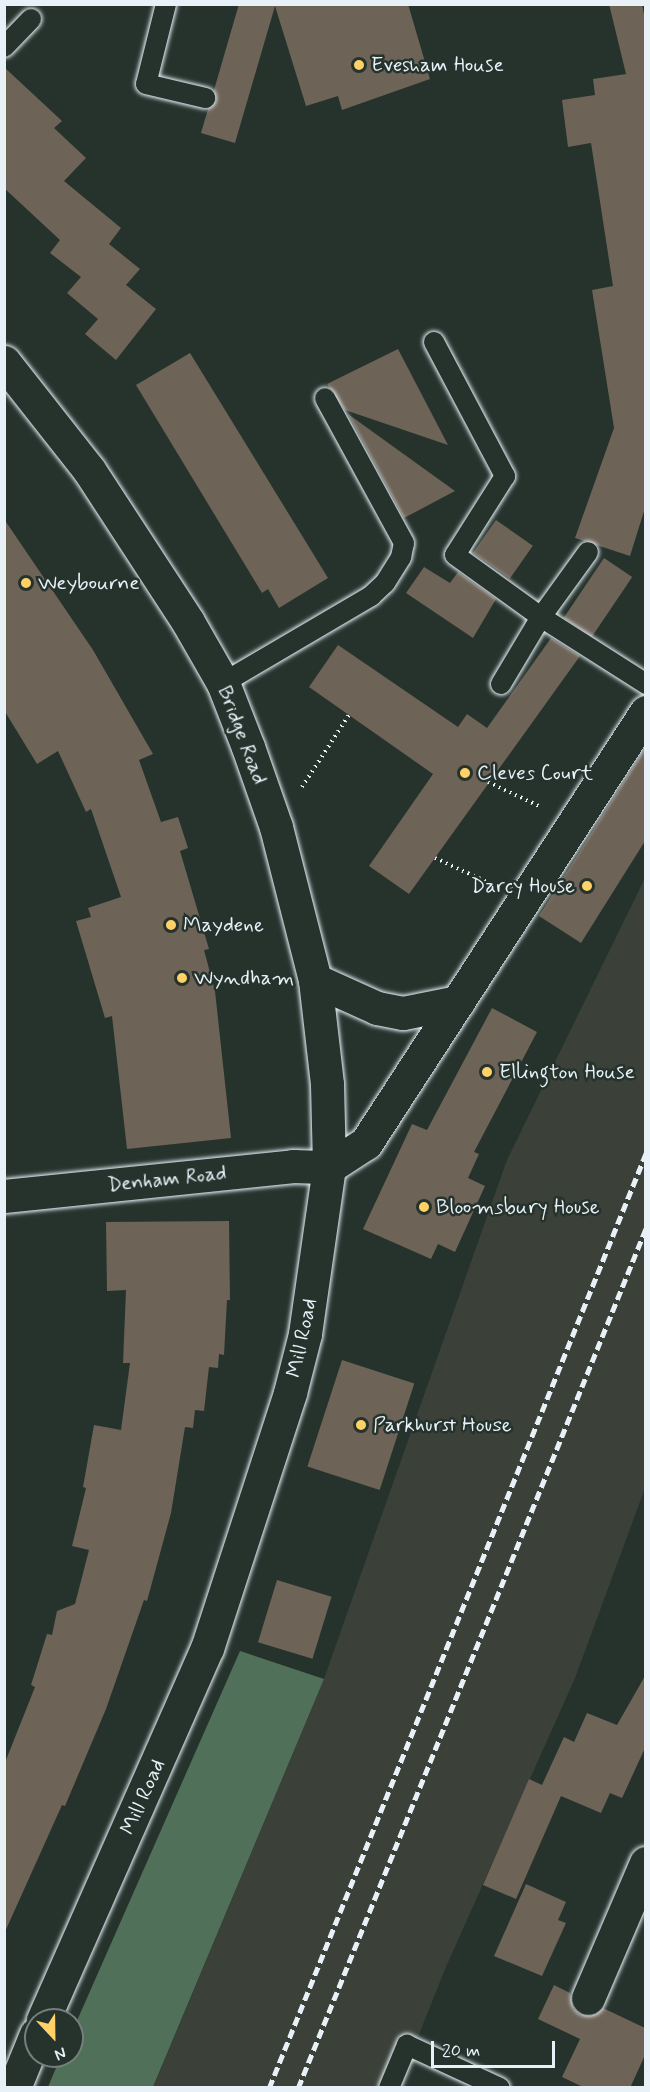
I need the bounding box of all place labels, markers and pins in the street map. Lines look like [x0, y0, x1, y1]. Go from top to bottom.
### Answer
place label: Evesham House [371, 52, 503, 78]
marker: Evesham House [352, 58, 366, 72]
place label: Weybourne [38, 570, 140, 596]
marker: Weybourne [19, 576, 33, 590]
place label: Cleves Court [477, 760, 591, 786]
marker: Cleves Court [458, 766, 472, 780]
place label: Darcy House [468, 873, 575, 899]
marker: Darcy House [580, 879, 594, 893]
place label: Maydene [183, 912, 264, 938]
marker: Maydene [164, 918, 178, 932]
place label: Wyndham [194, 965, 294, 991]
marker: Wyndham [175, 971, 189, 985]
place label: Ellington House [499, 1059, 633, 1085]
marker: Ellington House [480, 1065, 494, 1079]
place label: Bloomsbury House [436, 1194, 603, 1220]
marker: Bloomsbury House [417, 1200, 431, 1214]
place label: Parkhurst House [373, 1412, 512, 1438]
marker: Parkhurst House [354, 1418, 368, 1432]

